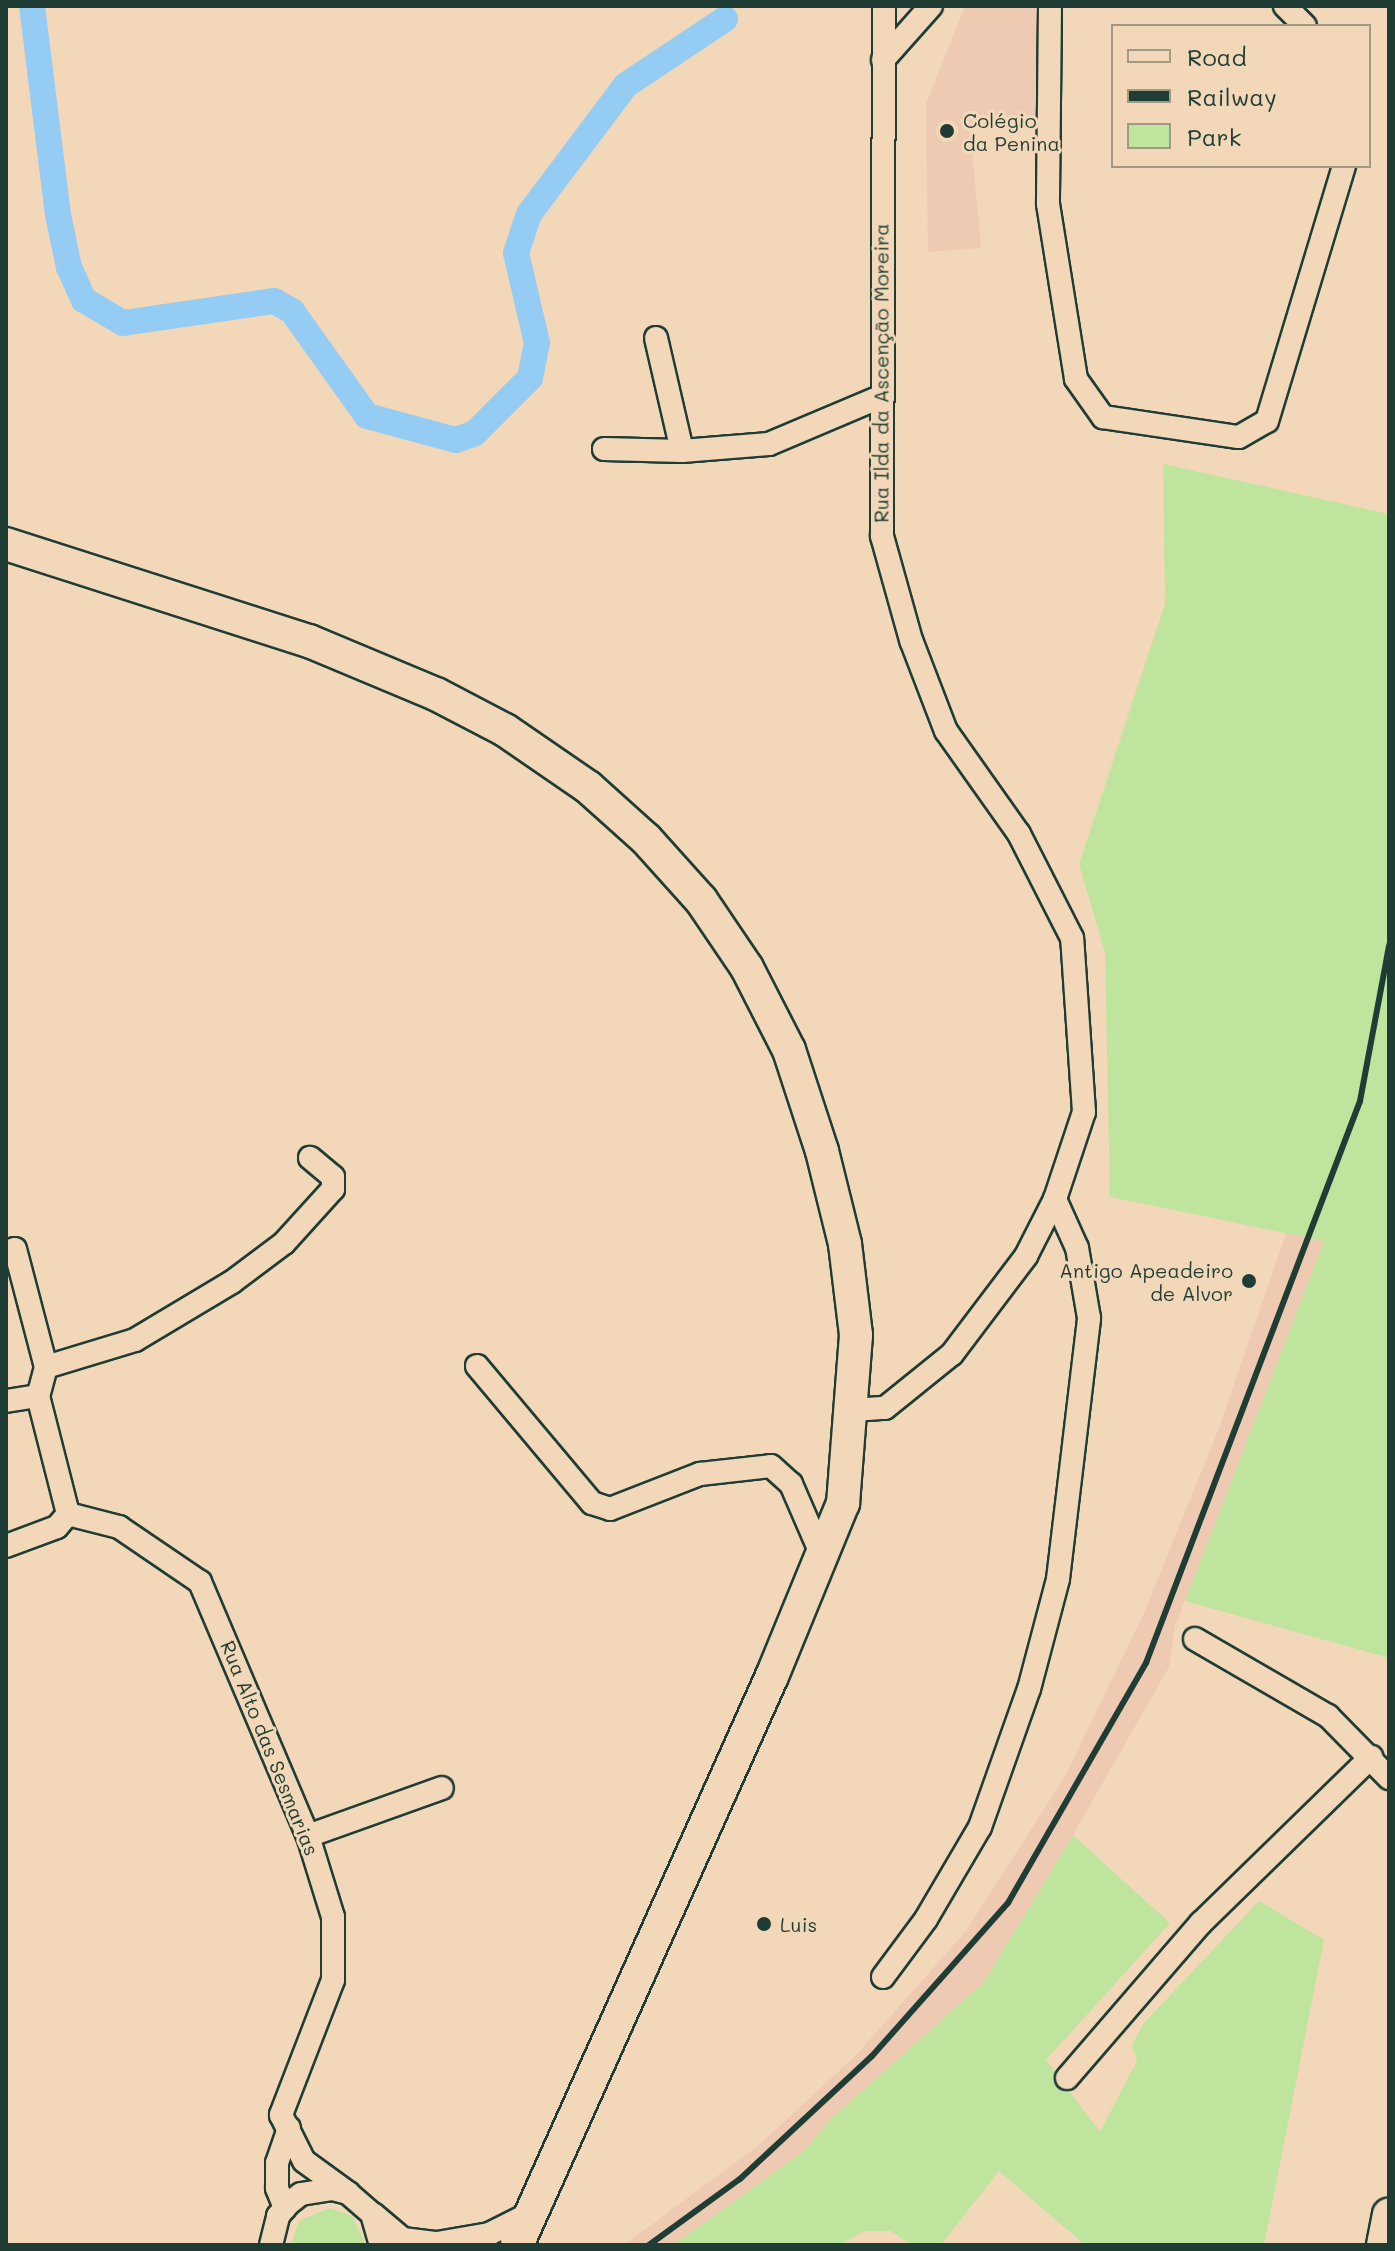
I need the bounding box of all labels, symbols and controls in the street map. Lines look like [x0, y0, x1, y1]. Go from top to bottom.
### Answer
legend [1111, 24, 1371, 168]
text: Road [1187, 41, 1247, 72]
text: Railway [1187, 81, 1277, 112]
place label: Colégio da Penina [963, 108, 1060, 155]
text: Park [1187, 121, 1241, 152]
marker: Colégio da Penina [938, 122, 956, 140]
street label: Rua Ilda da Ascenção Moreira [869, 223, 893, 523]
place label: Antigo Apeadeiro de Alvor [1059, 1258, 1233, 1305]
marker: Antigo Apeadeiro de Alvor [1240, 1272, 1258, 1290]
street label: Rua Alto das Sesmarias [216, 1637, 324, 1859]
place label: Luis [780, 1912, 817, 1936]
marker: Luis [755, 1915, 773, 1933]

